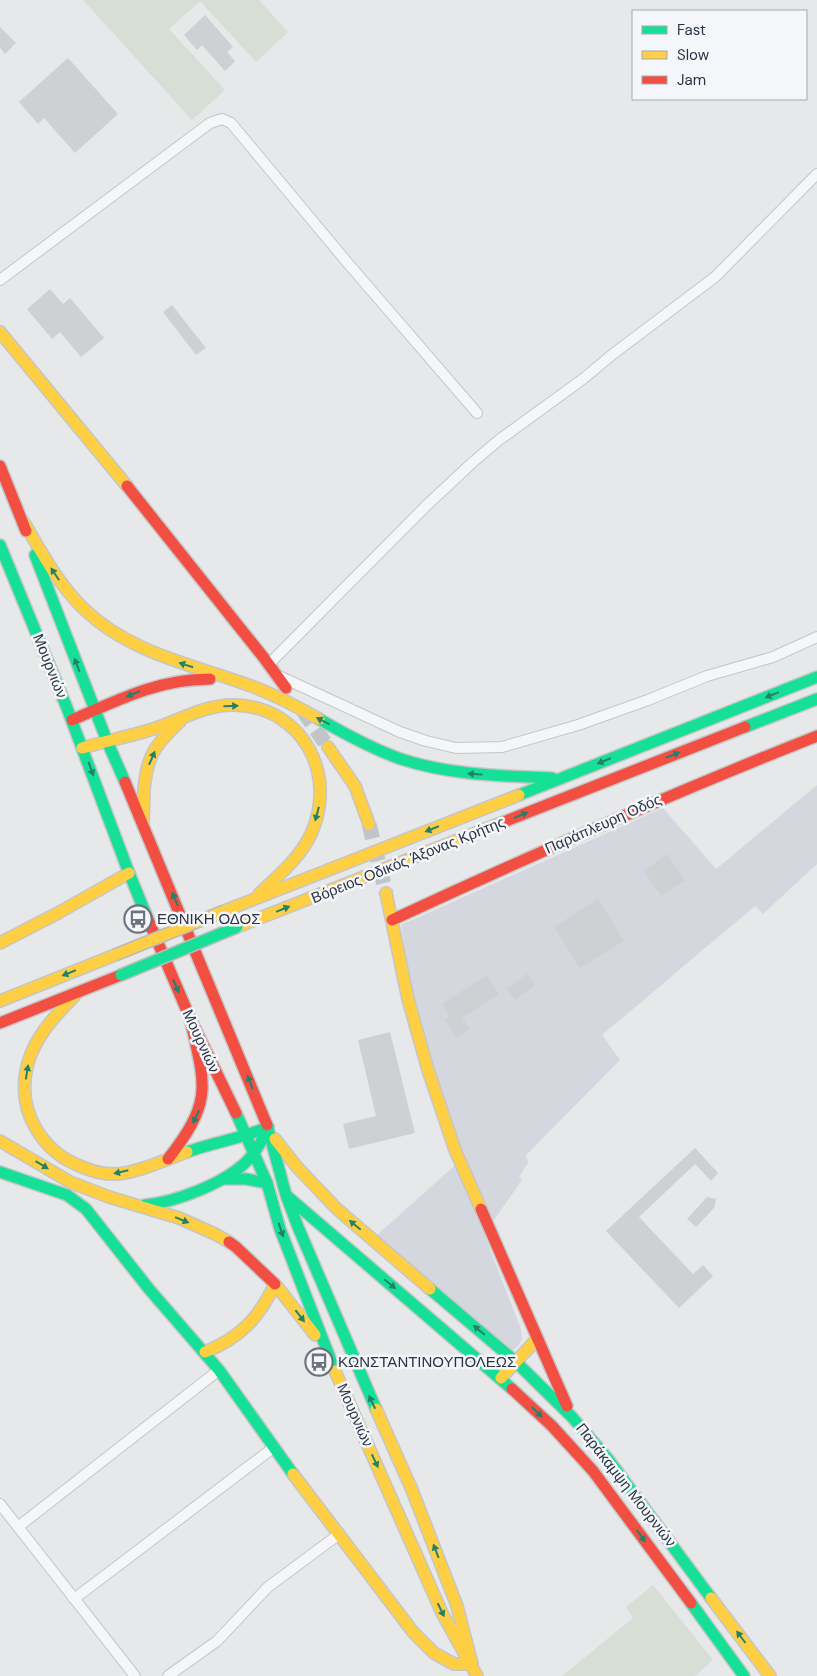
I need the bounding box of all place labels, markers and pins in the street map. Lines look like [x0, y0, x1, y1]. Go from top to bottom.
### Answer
bus stop icon: ΕΘΝΙΚΗ ΟΔΟΣ [123, 904, 153, 934]
place label: ΕΘΝΙΚΗ ΟΔΟΣ [157, 909, 261, 929]
bus stop icon: ΚΩΝΣΤΑΝΤΙΝΟΥΠΟΛΕΩΣ [304, 1347, 334, 1377]
place label: ΚΩΝΣΤΑΝΤΙΝΟΥΠΟΛΕΩΣ [338, 1352, 516, 1372]

